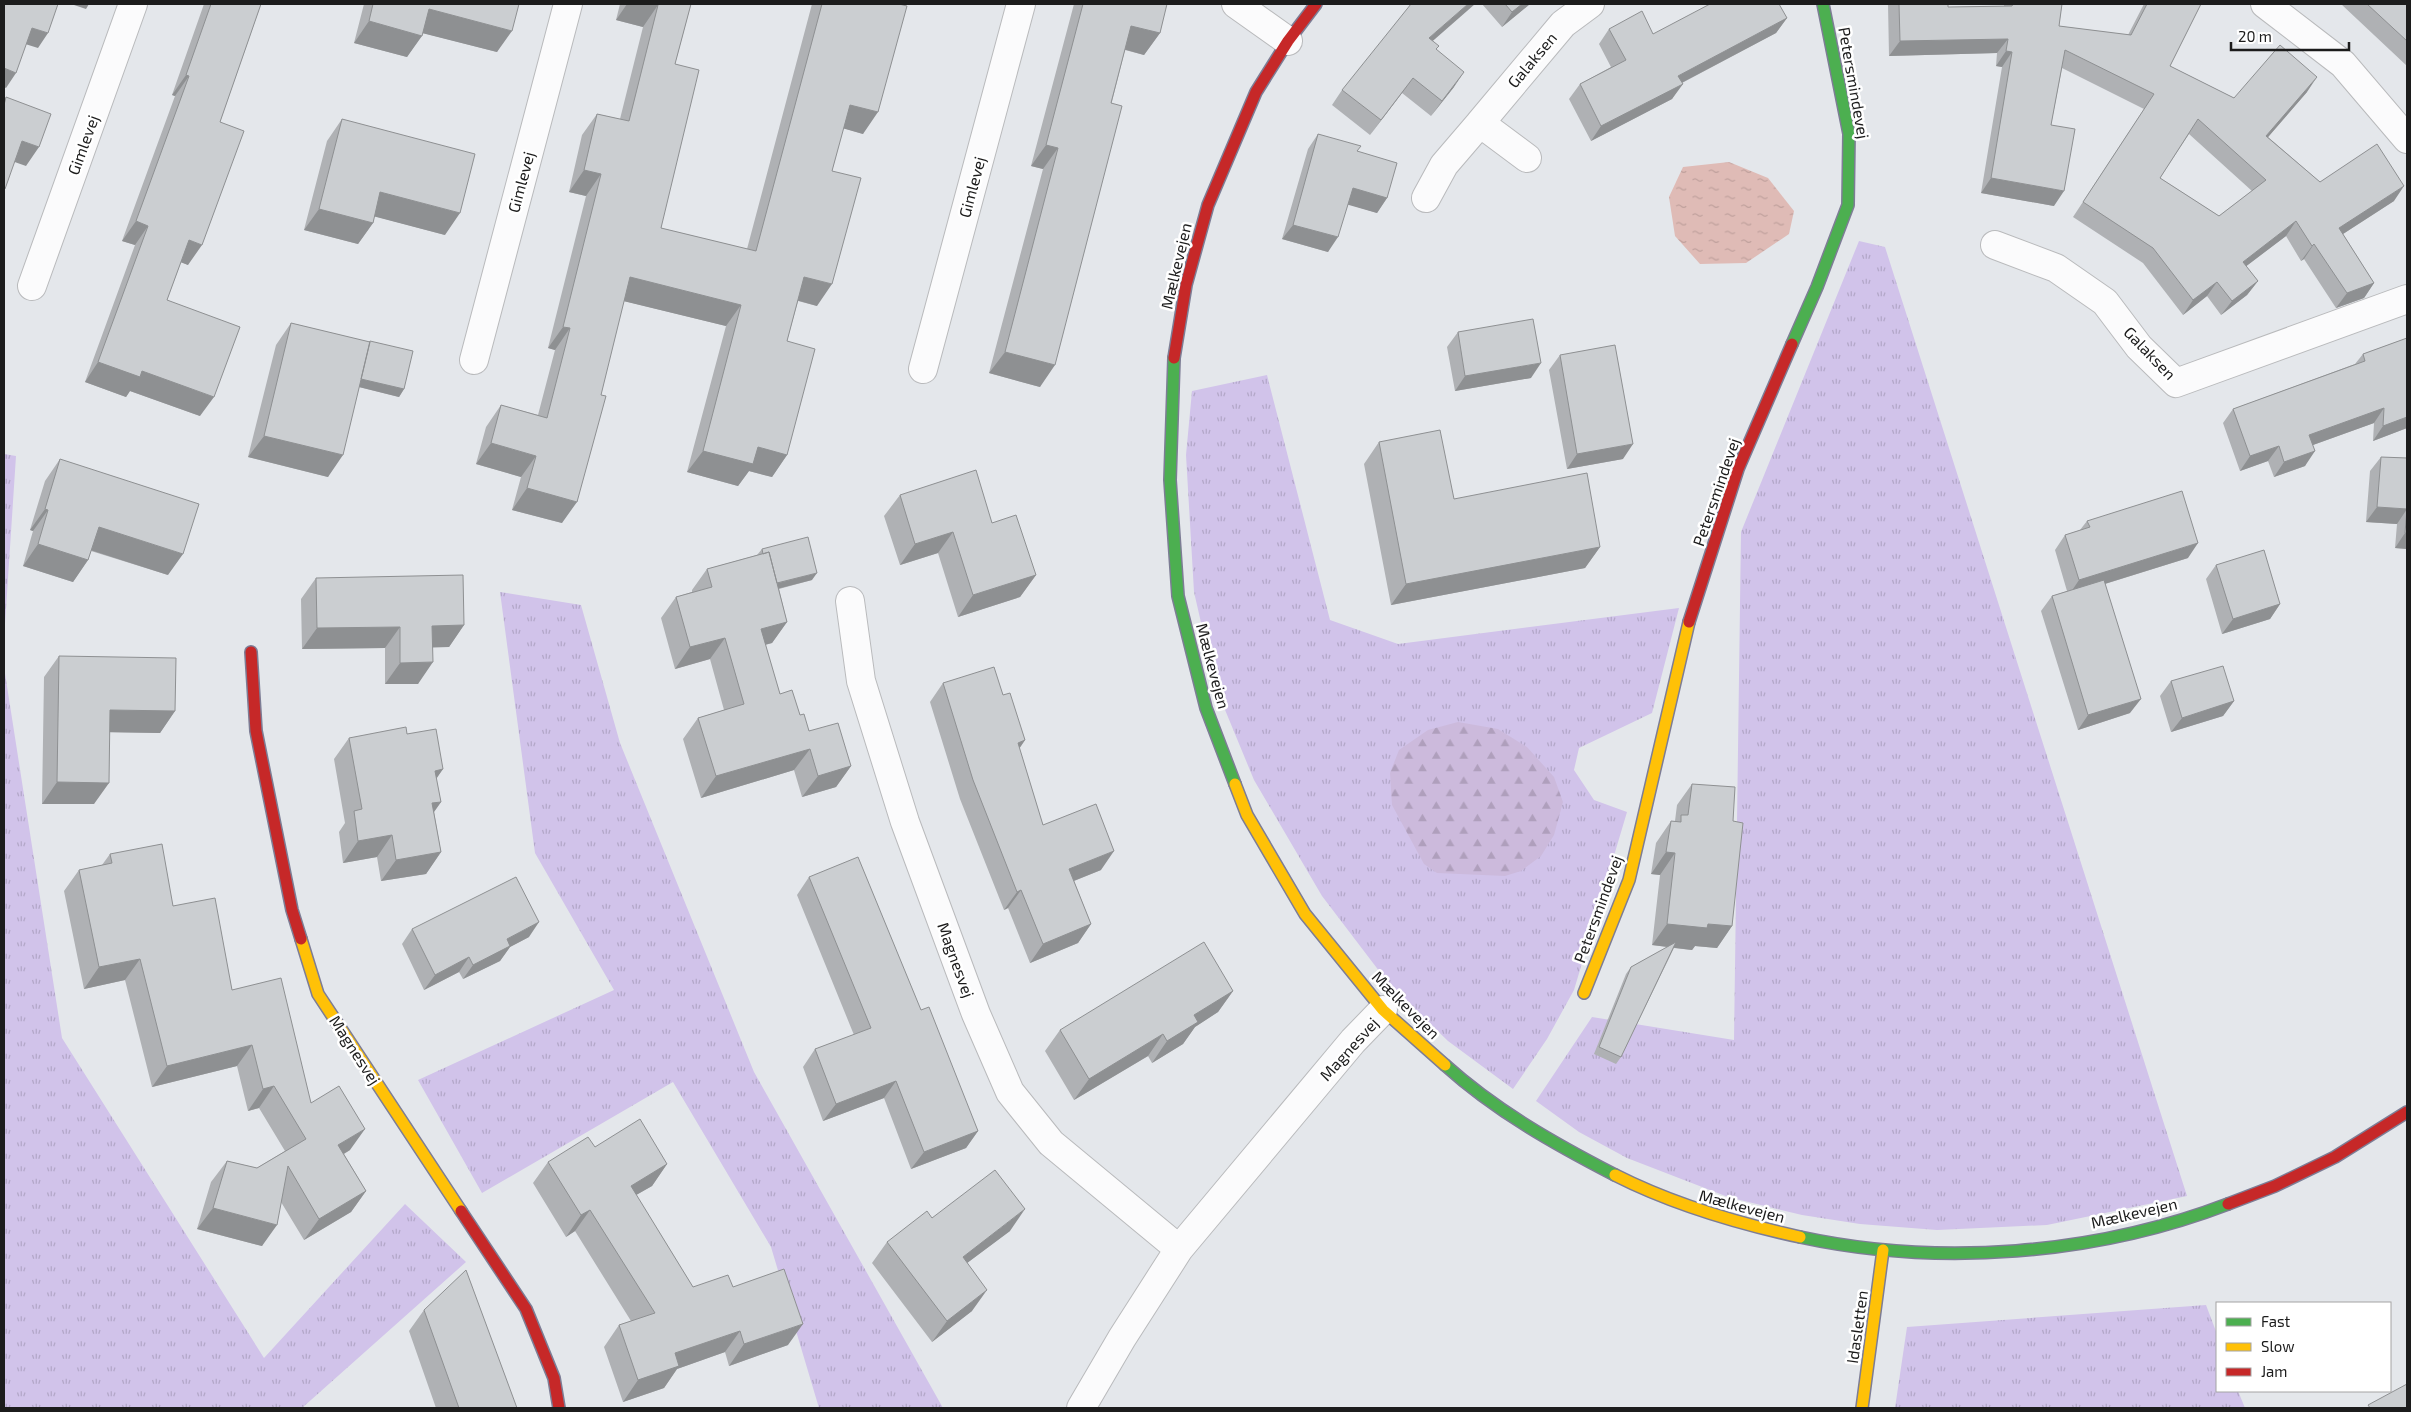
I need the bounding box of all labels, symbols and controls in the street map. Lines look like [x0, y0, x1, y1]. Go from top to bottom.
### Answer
scale bar [2231, 20, 2348, 52]
street label: Petersmindevej [1834, 26, 1874, 140]
text: 20 m [2238, 27, 2272, 45]
street label: Galaksen [1503, 28, 1560, 91]
street label: Gimlevej [63, 112, 103, 178]
street label: Gimlevej [503, 149, 539, 215]
street label: Gimlevej [954, 154, 990, 220]
street label: Mælkevejen [1156, 221, 1196, 311]
street label: Galaksen [2120, 322, 2180, 383]
street label: Petersmindevej [1688, 435, 1744, 549]
street label: Mælkevejen [1192, 621, 1234, 711]
street label: Petersmindevej [1569, 852, 1627, 966]
street label: Magnesvej [933, 920, 979, 1000]
street label: Mælkevejen [1368, 967, 1444, 1043]
street label: Magnesvej [325, 1012, 385, 1088]
street label: Magnesvej [1315, 1013, 1383, 1085]
street label: Mælkevejen [1697, 1185, 1787, 1227]
street label: Mælkevejen [2089, 1193, 2179, 1233]
street label: Idasletten [1842, 1289, 1871, 1365]
legend [2216, 1302, 2391, 1392]
text: Fast [2261, 1312, 2291, 1330]
text: Slow [2261, 1337, 2295, 1355]
text: Jam [2261, 1362, 2287, 1380]

